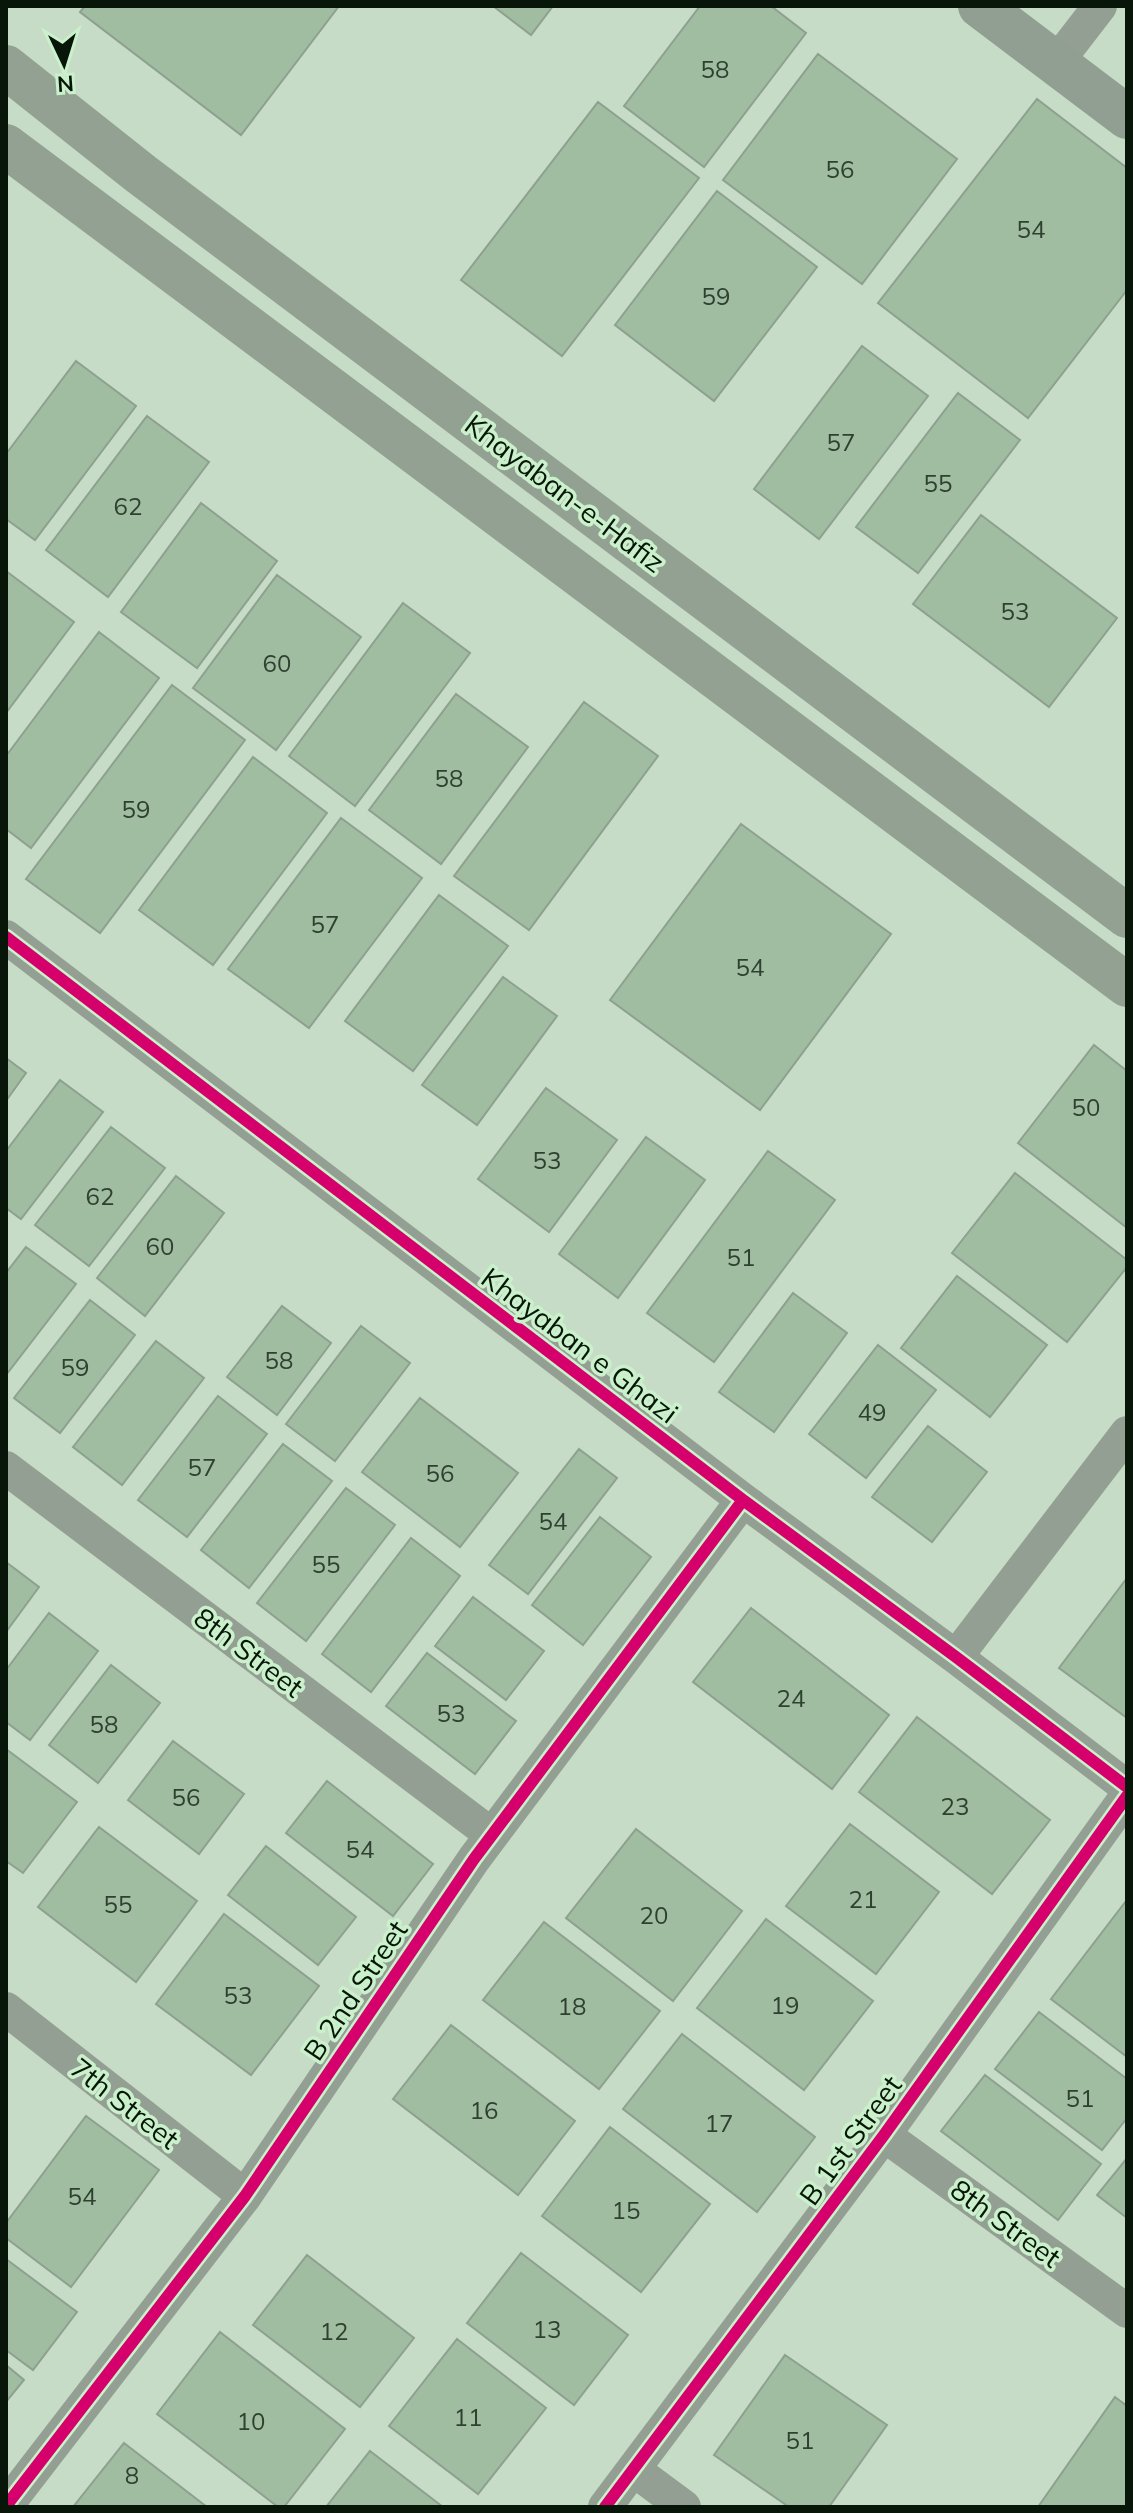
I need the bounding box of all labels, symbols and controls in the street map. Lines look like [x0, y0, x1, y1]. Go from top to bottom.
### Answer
north arrow [24, 24, 104, 104]
house number: 58 [701, 54, 729, 84]
text: N [56, 69, 75, 98]
house number: 56 [826, 154, 854, 184]
house number: 54 [1017, 214, 1045, 244]
house number: 59 [702, 281, 730, 311]
street label: Khayaban-e-Hafiz [458, 407, 672, 579]
house number: 57 [827, 427, 855, 457]
house number: 55 [924, 468, 952, 498]
house number: 62 [114, 491, 142, 521]
house number: 53 [1001, 596, 1029, 626]
house number: 60 [263, 648, 291, 678]
house number: 58 [435, 763, 463, 793]
house number: 59 [122, 794, 150, 824]
house number: 57 [311, 909, 339, 939]
house number: 54 [736, 952, 764, 982]
house number: 50 [1072, 1092, 1100, 1122]
house number: 53 [533, 1145, 561, 1175]
house number: 62 [86, 1181, 114, 1211]
house number: 60 [146, 1231, 174, 1261]
house number: 51 [727, 1242, 755, 1272]
street label: Khayaban e Ghazi [475, 1260, 685, 1430]
house number: 58 [265, 1345, 293, 1375]
house number: 59 [61, 1352, 89, 1382]
house number: 49 [858, 1397, 886, 1427]
house number: 57 [188, 1452, 216, 1482]
house number: 56 [426, 1458, 454, 1488]
house number: 54 [539, 1506, 567, 1536]
house number: 55 [312, 1549, 340, 1579]
street label: 8th Street [187, 1600, 311, 1705]
house number: 24 [777, 1683, 805, 1713]
house number: 53 [437, 1698, 465, 1728]
house number: 58 [90, 1709, 118, 1739]
house number: 56 [172, 1782, 200, 1812]
house number: 23 [941, 1791, 969, 1821]
house number: 54 [346, 1834, 374, 1864]
house number: 21 [849, 1884, 877, 1914]
house number: 55 [104, 1889, 132, 1919]
house number: 20 [640, 1900, 668, 1930]
street label: B 2nd Street [295, 1913, 415, 2067]
house number: 53 [224, 1980, 252, 2010]
house number: 19 [771, 1990, 799, 2020]
house number: 18 [558, 1991, 586, 2021]
street label: 7th Street [64, 2050, 186, 2156]
street label: B 1st Street [791, 2068, 909, 2212]
house number: 51 [1066, 2083, 1094, 2113]
house number: 16 [470, 2095, 498, 2125]
house number: 17 [705, 2108, 733, 2138]
street label: 8th Street [944, 2171, 1068, 2275]
house number: 54 [68, 2181, 96, 2211]
house number: 15 [612, 2195, 640, 2225]
house number: 13 [533, 2314, 561, 2344]
house number: 12 [320, 2316, 348, 2346]
house number: 11 [454, 2402, 482, 2432]
house number: 10 [237, 2406, 265, 2436]
house number: 51 [786, 2425, 814, 2455]
house number: 8 [125, 2460, 139, 2490]

